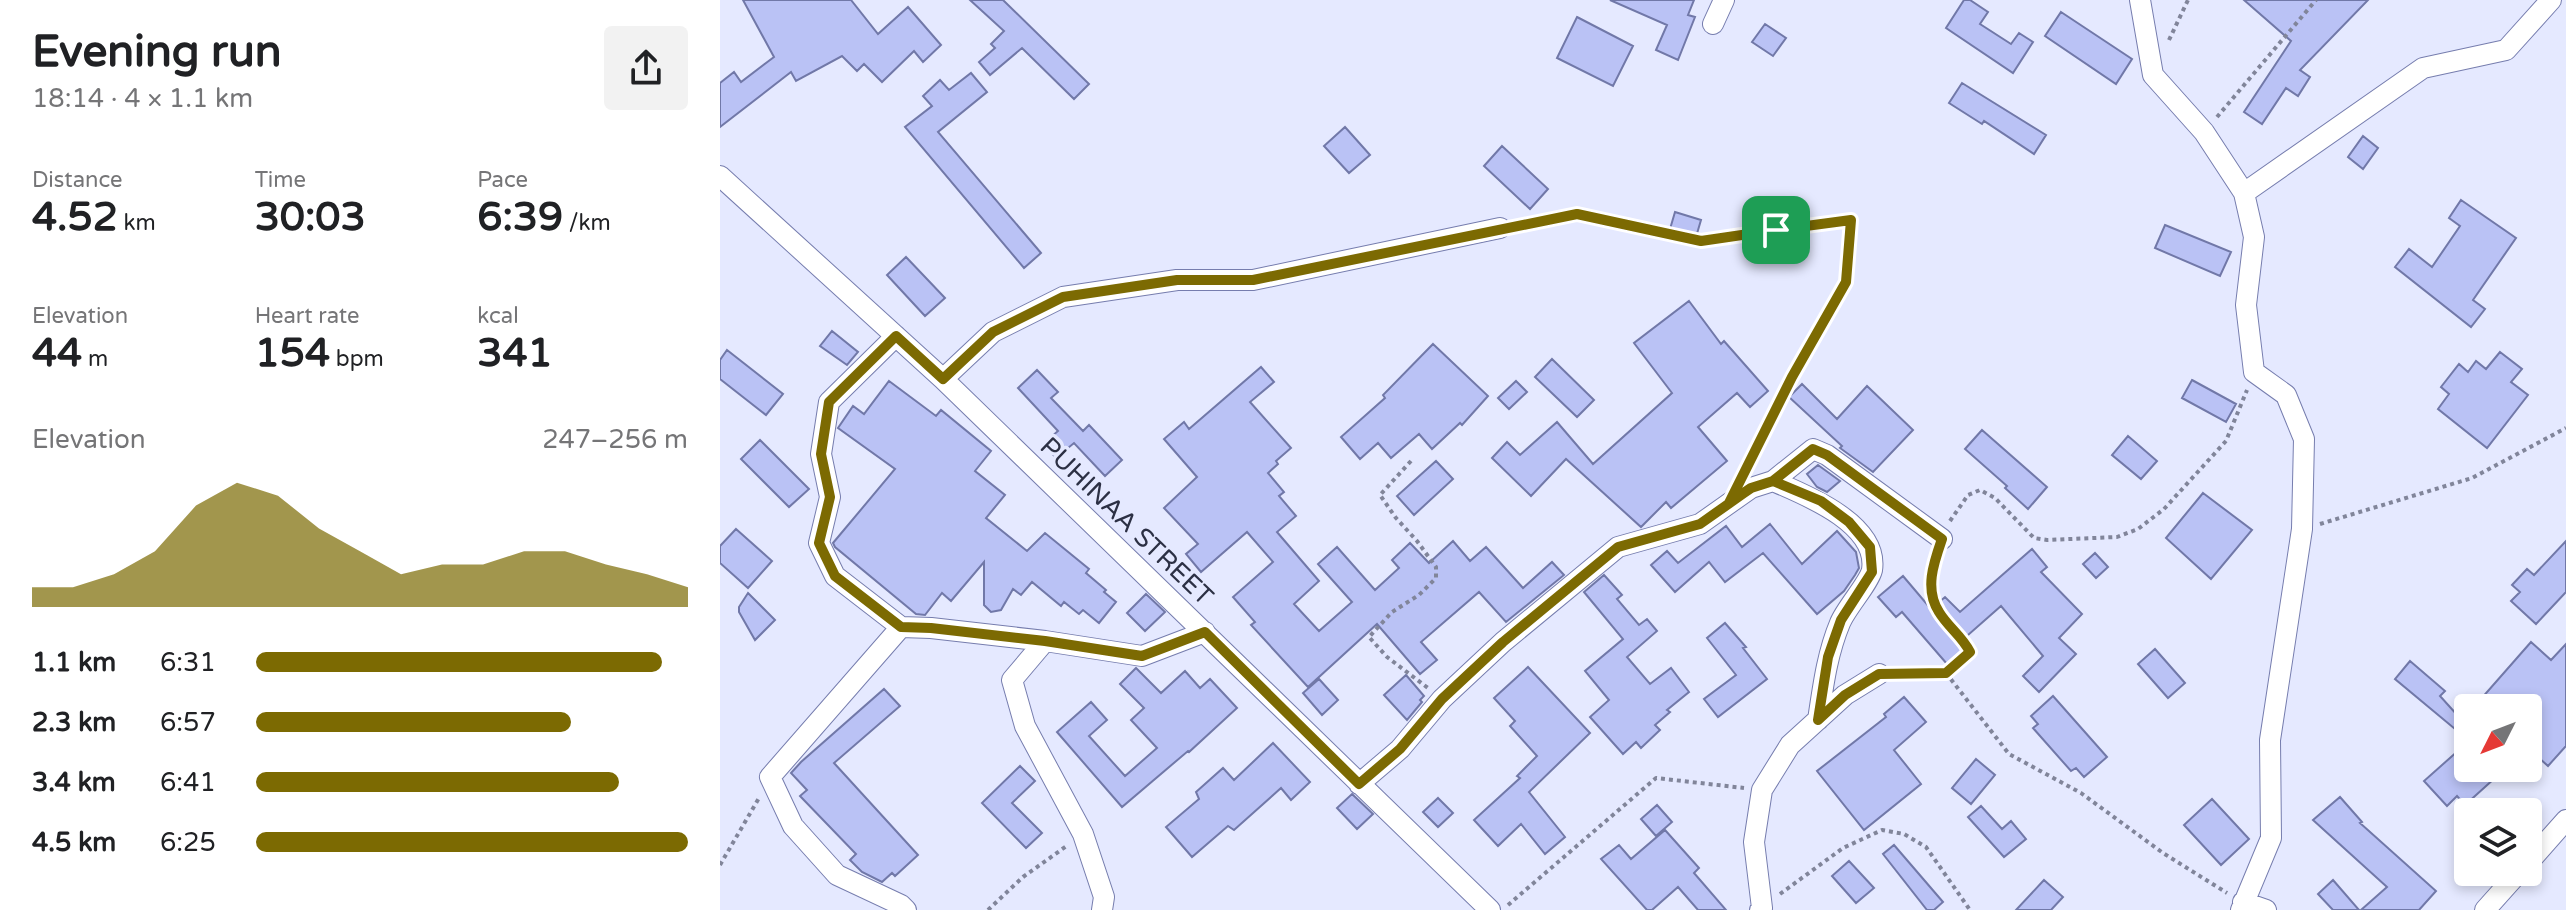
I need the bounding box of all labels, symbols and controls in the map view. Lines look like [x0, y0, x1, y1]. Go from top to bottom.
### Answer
text: Evening run [32, 26, 281, 79]
button: share [604, 26, 688, 110]
text: 18:14 · 4 × 1.1 km [32, 83, 253, 114]
text: Distance [32, 167, 123, 193]
text: Time [255, 167, 306, 193]
text: Pace [477, 167, 528, 193]
text: 4.52 [32, 193, 118, 241]
text: 30:03 [255, 193, 366, 241]
text: 6:39 [477, 193, 563, 241]
pin [1742, 196, 1810, 264]
icon: arrive [1754, 208, 1798, 252]
text: km [118, 210, 156, 236]
text: /km [563, 210, 611, 236]
text: Elevation [32, 303, 128, 329]
text: Heart rate [255, 303, 360, 329]
text: kcal [477, 303, 519, 329]
text: 44 [32, 329, 82, 377]
text: 154 [255, 329, 330, 377]
text: 341 [477, 329, 553, 377]
text: m [82, 346, 108, 372]
text: bpm [330, 346, 384, 372]
text: Elevation [32, 424, 146, 455]
text: 247–256 m [542, 424, 688, 455]
street label: PUHINAA STREET [1034, 431, 1220, 612]
text: 1.1 km [32, 647, 116, 678]
text: 6:31 [160, 647, 216, 678]
north arrow [2454, 694, 2542, 782]
map controls [2454, 694, 2542, 886]
text: 2.3 km [32, 707, 116, 738]
text: 6:57 [160, 707, 216, 738]
text: 3.4 km [32, 767, 116, 798]
text: 6:41 [160, 767, 216, 798]
button: layers [2454, 798, 2542, 886]
text: 4.5 km [32, 827, 116, 858]
text: 6:25 [160, 827, 216, 858]

